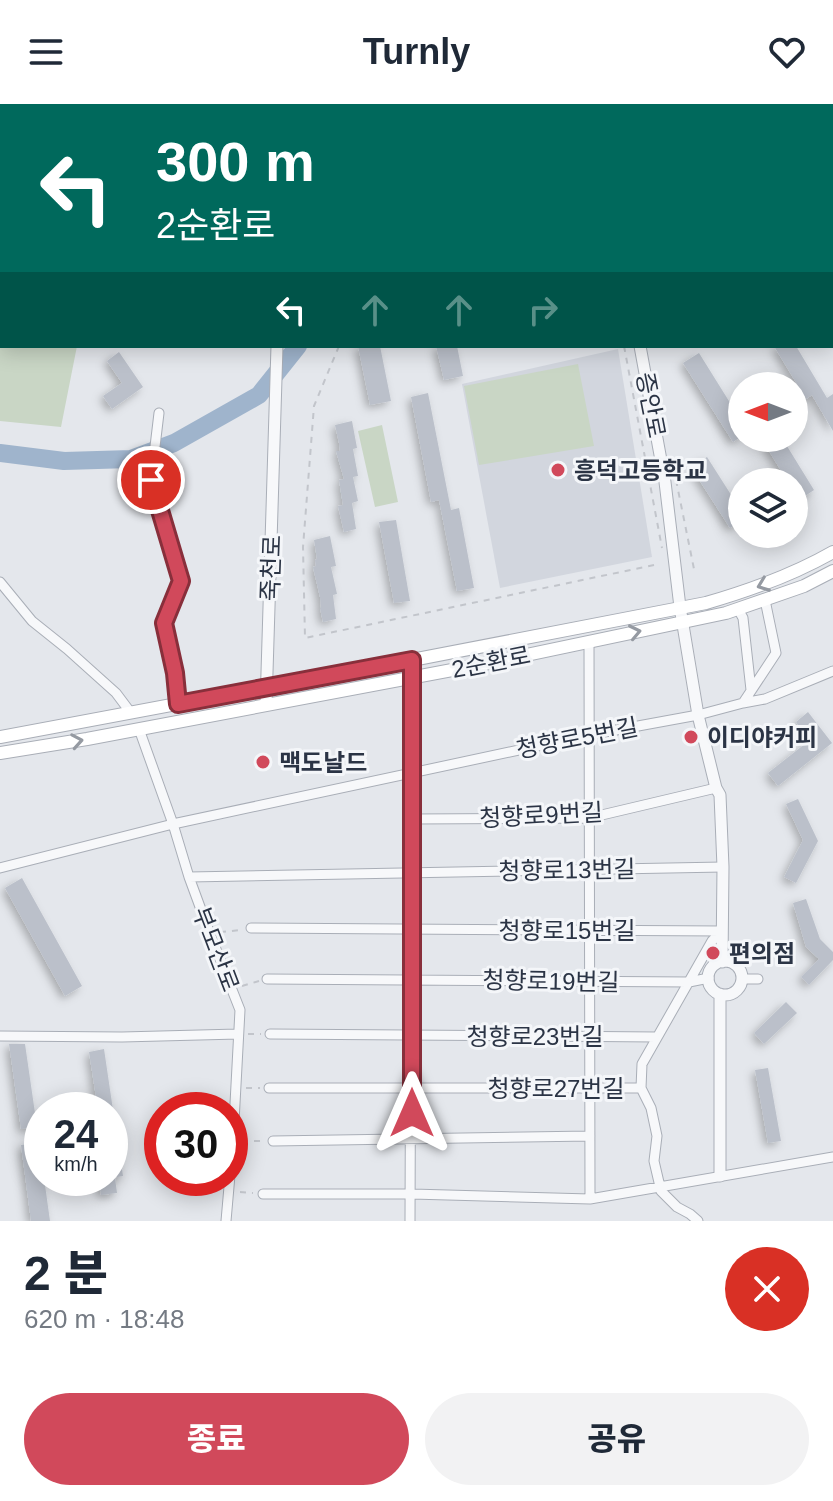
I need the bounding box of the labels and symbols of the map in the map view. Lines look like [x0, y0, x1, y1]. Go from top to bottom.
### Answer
street label: 증안로 [631, 370, 671, 440]
north arrow [728, 372, 808, 452]
pin [117, 446, 185, 514]
place label: 흥덕고등학교 [574, 457, 706, 484]
marker: 흥덕고등학교 [549, 461, 567, 479]
street label: 죽천로 [256, 534, 286, 602]
one-way arrow [756, 575, 770, 592]
one-way arrow [627, 624, 641, 641]
street label: 2순환로 [449, 641, 533, 683]
street label: 청향로5번길 [514, 713, 640, 763]
place label: 이디야커피 [707, 724, 817, 751]
marker: 이디야커피 [682, 728, 700, 746]
one-way arrow [70, 733, 84, 750]
place label: 맥도날드 [279, 749, 367, 776]
marker: 맥도날드 [254, 753, 272, 771]
street label: 청향로9번길 [479, 798, 603, 832]
street label: 청향로13번길 [498, 855, 636, 885]
street label: 부모산로 [188, 903, 244, 995]
street label: 청향로15번길 [498, 917, 636, 944]
place label: 편의점 [729, 940, 795, 967]
marker: 편의점 [704, 944, 722, 962]
street label: 청향로19번길 [482, 966, 620, 996]
street label: 청향로23번길 [466, 1023, 604, 1050]
position arrow [370, 1071, 454, 1155]
street label: 청향로27번길 [487, 1075, 625, 1102]
speed limit sign: 30 [144, 1092, 248, 1196]

